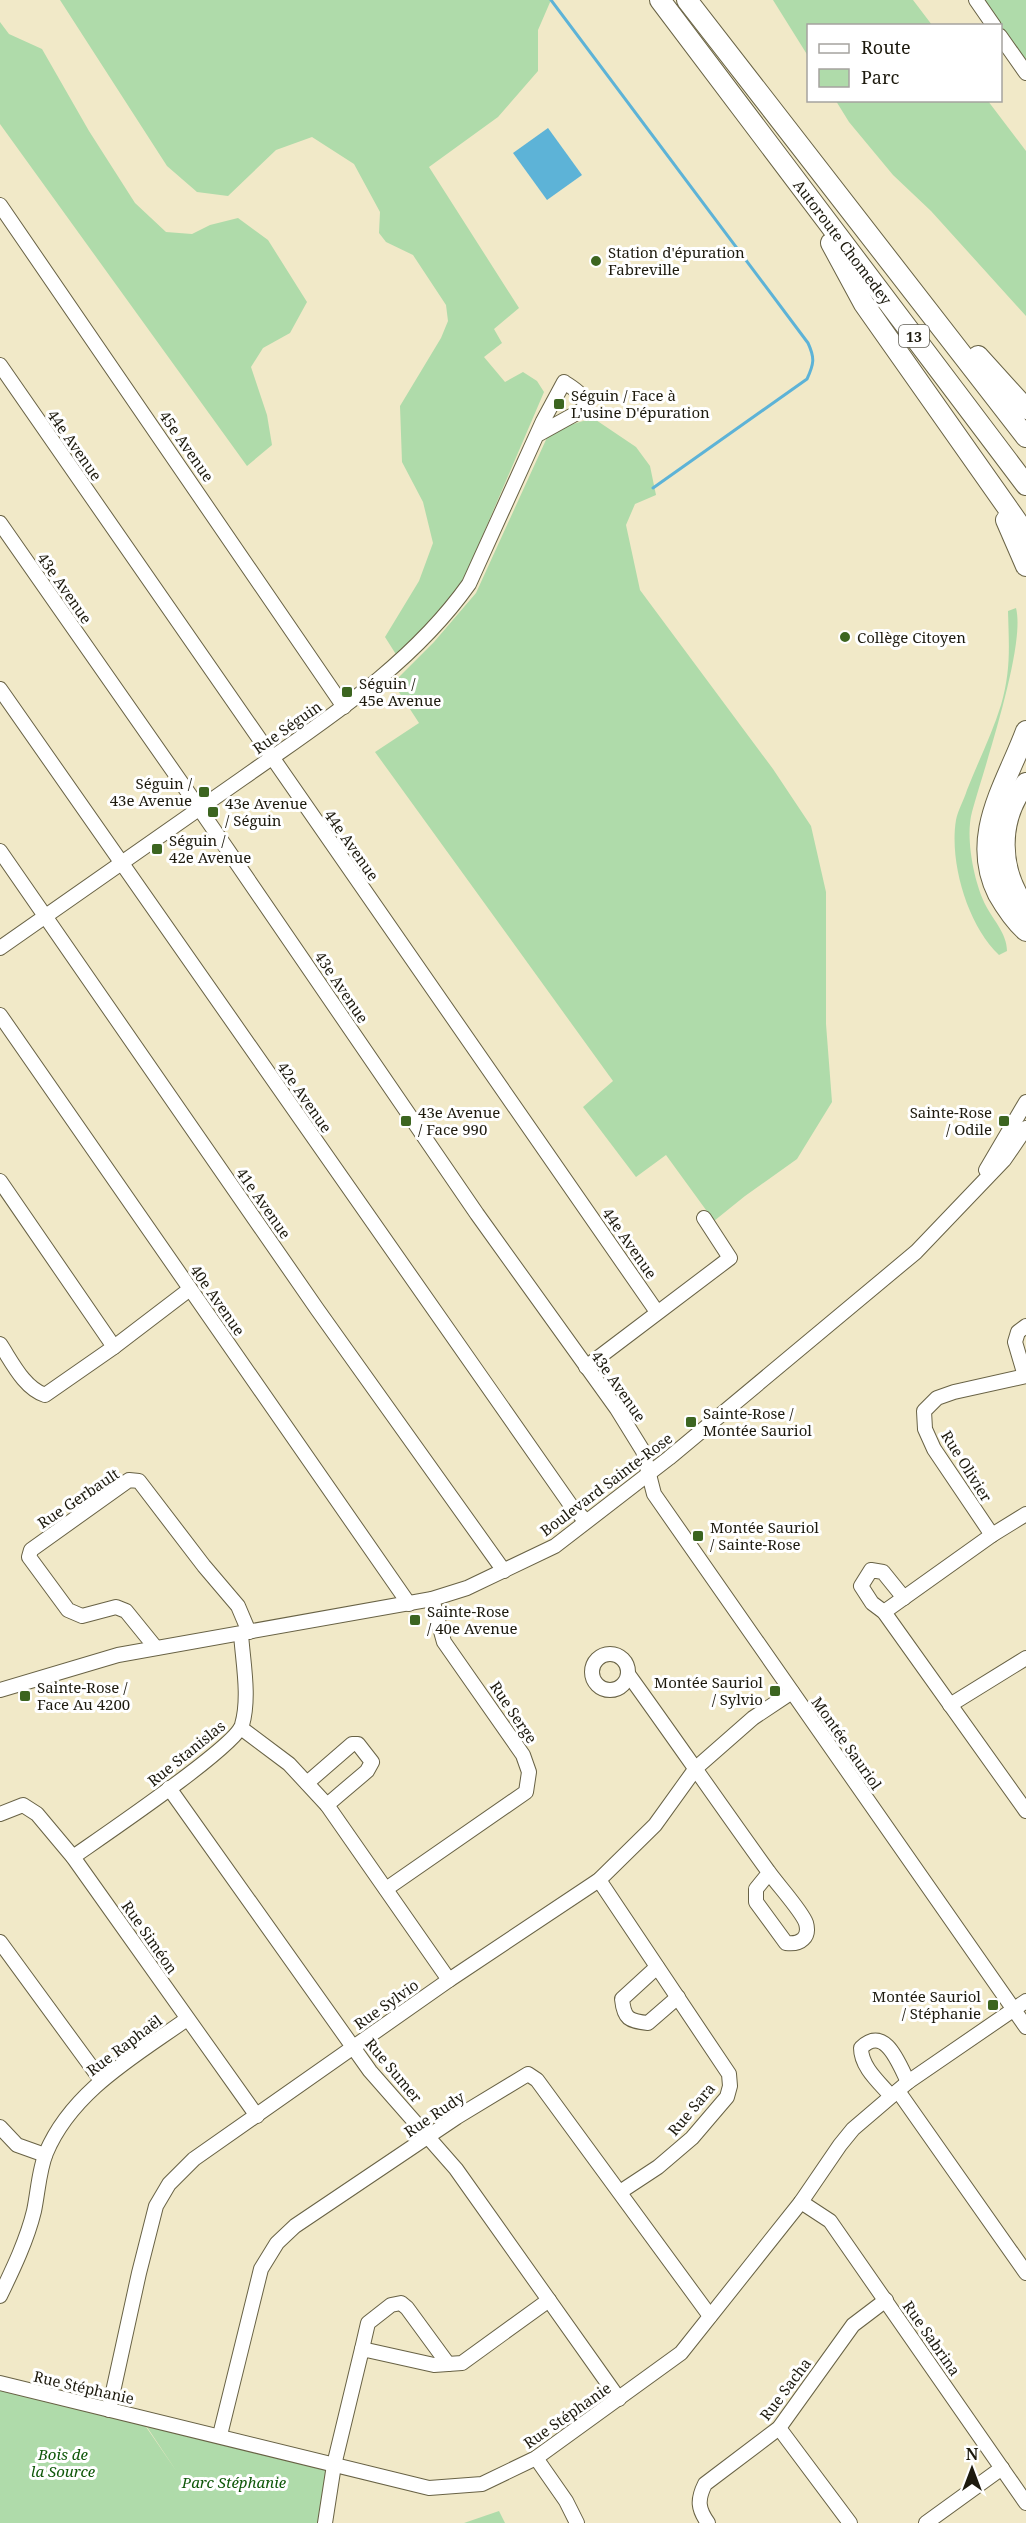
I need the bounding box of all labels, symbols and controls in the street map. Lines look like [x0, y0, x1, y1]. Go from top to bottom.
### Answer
legend [807, 24, 1002, 102]
text: Route [861, 35, 911, 59]
text: Parc [861, 65, 899, 89]
street label: Autoroute Chomedey [789, 175, 897, 309]
place label: Station d'épuration Fabreville [608, 242, 745, 279]
marker: Station d'épuration Fabreville [589, 254, 603, 268]
road number: 13 [899, 325, 929, 347]
place label: Séguin / Face à L'usine D'épuration [571, 385, 710, 422]
marker: Séguin / Face à L'usine D'épuration [552, 397, 566, 411]
street label: 44e Avenue [43, 406, 107, 484]
street label: 45e Avenue [155, 407, 219, 485]
street label: 43e Avenue [33, 549, 97, 627]
place label: Collège Citoyen [857, 627, 966, 647]
marker: Collège Citoyen [838, 630, 852, 644]
place label: Séguin / 45e Avenue [359, 673, 441, 710]
marker: Séguin / 45e Avenue [340, 685, 354, 699]
street label: Rue Séguin [249, 696, 326, 758]
place label: Séguin / 43e Avenue [110, 773, 193, 810]
marker: Séguin / 43e Avenue [197, 785, 211, 799]
place label: 43e Avenue / Séguin [225, 793, 307, 830]
marker: 43e Avenue / Séguin [206, 805, 220, 819]
street label: 44e Avenue [320, 806, 384, 884]
place label: Séguin / 42e Avenue [169, 830, 251, 867]
marker: Séguin / 42e Avenue [150, 842, 164, 856]
street label: 43e Avenue [311, 947, 373, 1027]
street label: 42e Avenue [273, 1058, 337, 1136]
place label: 43e Avenue / Face 990 [418, 1102, 500, 1139]
place label: Sainte-Rose / Odile [910, 1102, 992, 1139]
marker: 43e Avenue / Face 990 [399, 1114, 413, 1128]
marker: Sainte-Rose / Odile [997, 1114, 1011, 1128]
street label: 41e Avenue [232, 1164, 296, 1242]
street label: 44e Avenue [598, 1204, 662, 1282]
street label: 40e Avenue [186, 1261, 250, 1339]
street label: 43e Avenue [587, 1347, 651, 1425]
place label: Sainte-Rose / Montée Sauriol [703, 1403, 812, 1440]
marker: Sainte-Rose / Montée Sauriol [684, 1415, 698, 1429]
street label: Rue Olivier [937, 1427, 997, 1505]
street label: Boulevard Sainte-Rose [536, 1428, 676, 1540]
street label: Rue Gerbault [33, 1463, 123, 1533]
place label: Montée Sauriol / Sainte-Rose [710, 1517, 819, 1554]
marker: Montée Sauriol / Sainte-Rose [691, 1529, 705, 1543]
place label: Sainte-Rose / 40e Avenue [427, 1601, 518, 1638]
marker: Sainte-Rose / 40e Avenue [408, 1613, 422, 1627]
place label: Montée Sauriol / Sylvio [654, 1672, 763, 1709]
place label: Sainte-Rose / Face Au 4200 [37, 1677, 130, 1714]
street label: Rue Serge [486, 1677, 542, 1747]
marker: Montée Sauriol / Sylvio [768, 1684, 782, 1698]
marker: Sainte-Rose / Face Au 4200 [18, 1689, 32, 1703]
street label: Montée Sauriol [808, 1693, 887, 1794]
street label: Rue Stanislas [143, 1715, 229, 1790]
street label: Rue Siméon [117, 1897, 183, 1978]
street label: Rue Sylvio [350, 1974, 422, 2034]
place label: Montée Sauriol / Stéphanie [872, 1986, 981, 2023]
marker: Montée Sauriol / Stéphanie [986, 1998, 1000, 2012]
street label: Rue Raphaël [82, 2010, 166, 2080]
street label: Rue Sumer [361, 2034, 427, 2106]
street label: Rue Sara [663, 2078, 719, 2140]
street label: Rue Rudy [400, 2086, 468, 2141]
street label: Rue Sabrina [899, 2297, 965, 2379]
street label: Rue Sacha [755, 2354, 815, 2424]
street label: Rue Stéphanie [32, 2366, 136, 2408]
street label: Rue Stéphanie [519, 2377, 615, 2453]
north arrow [942, 2439, 1002, 2499]
text: N [966, 2443, 979, 2465]
park label: Bois de la Source [31, 2444, 96, 2481]
park label: Parc Stéphanie [181, 2472, 287, 2492]

